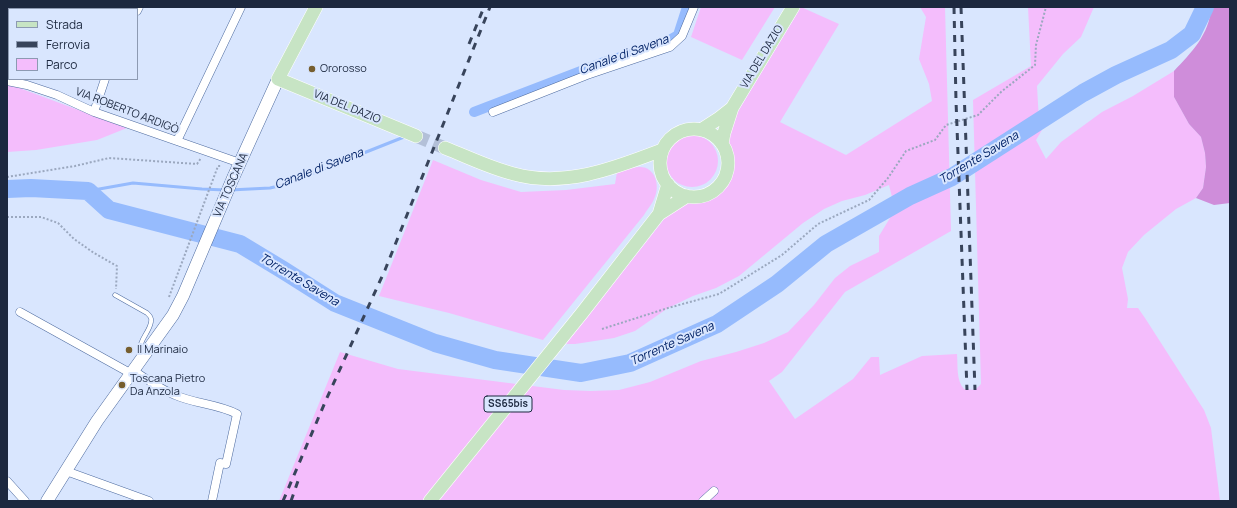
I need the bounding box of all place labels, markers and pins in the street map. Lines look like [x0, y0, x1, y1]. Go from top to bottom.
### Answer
place label: Ororosso [320, 62, 367, 76]
marker: Ororosso [307, 64, 317, 74]
place label: Il Marinaio [137, 343, 188, 357]
marker: Il Marinaio [124, 345, 134, 355]
place label: Toscana Pietro Da Anzola [130, 372, 205, 398]
marker: Toscana Pietro Da Anzola [117, 380, 127, 390]

